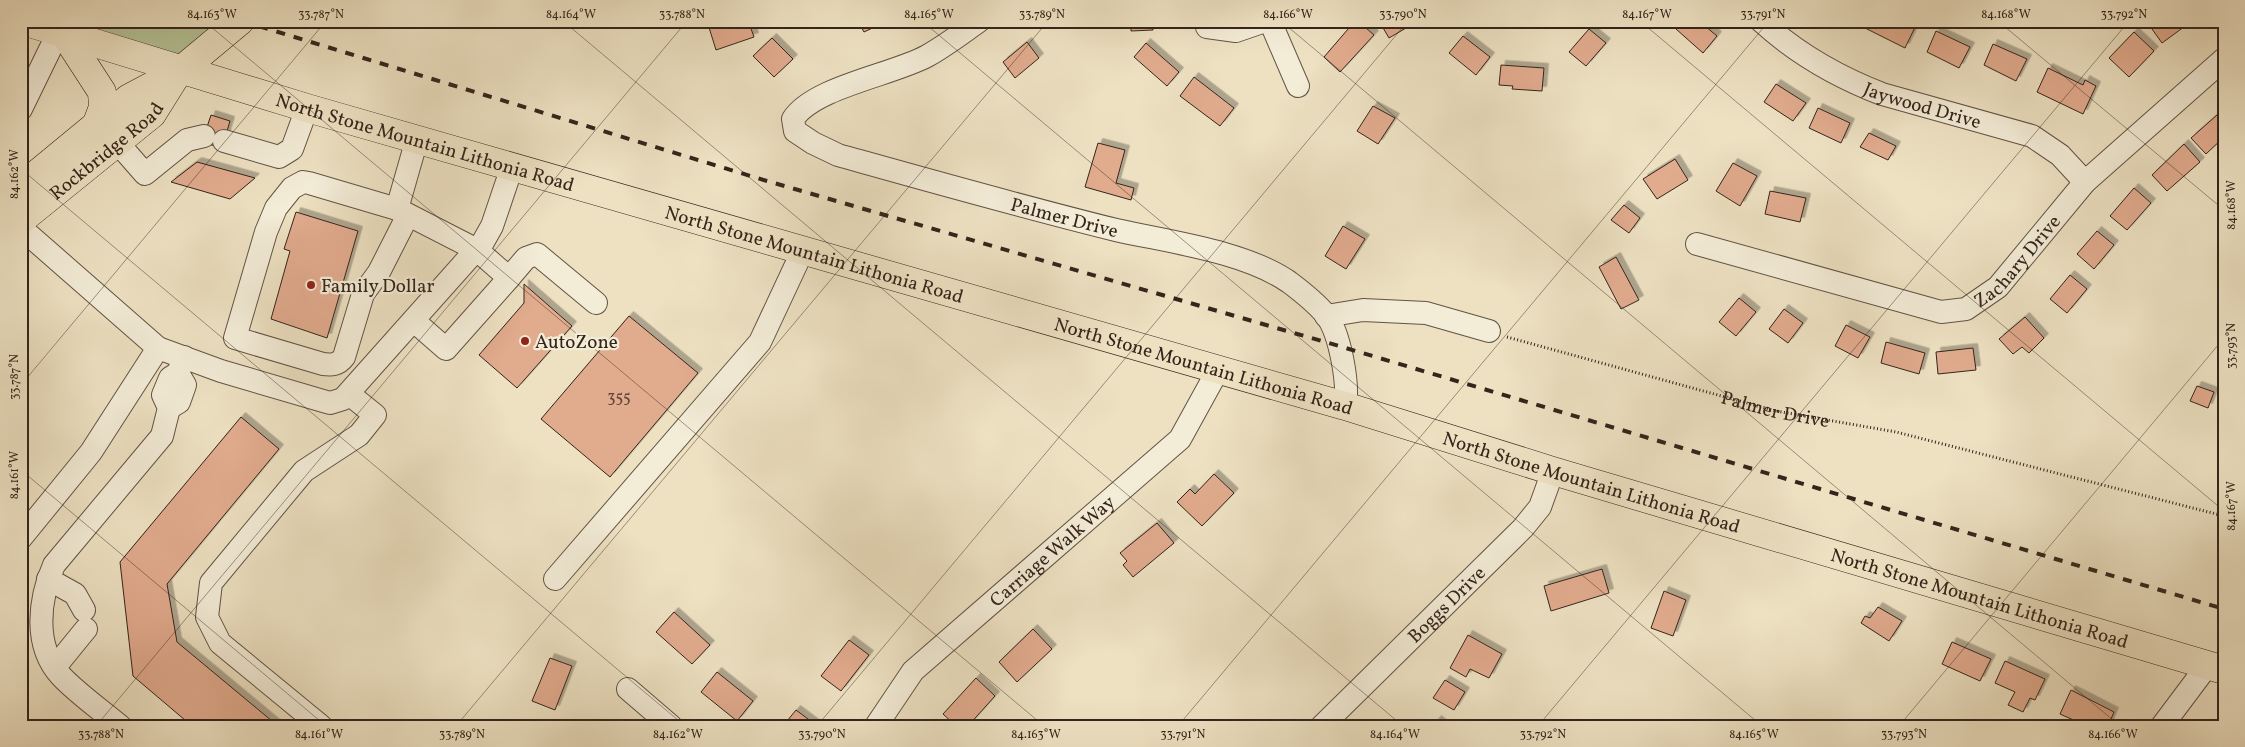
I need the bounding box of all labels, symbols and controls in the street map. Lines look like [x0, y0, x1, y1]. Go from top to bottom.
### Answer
text: 84.163°W [187, 7, 237, 23]
text: 33.787°N [298, 7, 344, 23]
text: 84.164°W [546, 7, 596, 23]
text: 33.788°N [659, 7, 705, 23]
text: 84.165°W [904, 7, 954, 23]
text: 33.789°N [1019, 7, 1065, 23]
text: 84.166°W [1263, 7, 1313, 23]
text: 33.790°N [1379, 7, 1427, 23]
text: 84.167°W [1622, 7, 1672, 23]
text: 33.791°N [1741, 7, 1785, 23]
text: 84.168°W [1981, 7, 2031, 23]
text: 33.792°N [2101, 7, 2147, 23]
street label: Jaywood Drive [1859, 77, 1984, 136]
street label: North Stone Mountain Lithonia Road [272, 88, 577, 199]
street label: Rockbridge Road [45, 98, 171, 207]
text: 84.162°W [7, 149, 23, 199]
text: 84.168°W [2224, 180, 2240, 230]
street label: Palmer Drive [1007, 192, 1121, 245]
street label: North Stone Mountain Lithonia Road [662, 200, 966, 311]
street label: Zachary Drive [1969, 210, 2067, 315]
place label: Family Dollar [321, 274, 435, 300]
marker: Family Dollar [305, 279, 317, 291]
street label: North Stone Mountain Lithonia Road [1051, 312, 1356, 423]
text: 33.793°N [2224, 323, 2240, 369]
place label: AutoZone [535, 330, 618, 356]
marker: AutoZone [519, 335, 531, 347]
text: 33.787°N [7, 354, 23, 400]
street label: Palmer Drive [1718, 386, 1831, 435]
house number: 355 [607, 387, 631, 409]
street label: North Stone Mountain Lithonia Road [1439, 426, 1743, 541]
text: 84.161°W [7, 451, 23, 499]
text: 84.167°W [2224, 481, 2240, 531]
street label: Carriage Walk Way [985, 490, 1121, 614]
street label: North Stone Mountain Lithonia Road [1827, 543, 2131, 656]
street label: Boggs Drive [1403, 561, 1492, 650]
text: 33.788°N [78, 727, 124, 743]
text: 84.161°W [295, 727, 343, 743]
text: 33.789°N [439, 727, 485, 743]
text: 84.162°W [653, 727, 703, 743]
text: 33.790°N [798, 727, 846, 743]
text: 84.163°W [1011, 727, 1061, 743]
text: 33.791°N [1161, 727, 1205, 743]
text: 84.164°W [1370, 727, 1420, 743]
text: 33.792°N [1520, 727, 1566, 743]
text: 84.165°W [1729, 727, 1779, 743]
text: 33.793°N [1881, 727, 1927, 743]
text: 84.166°W [2088, 727, 2138, 743]

